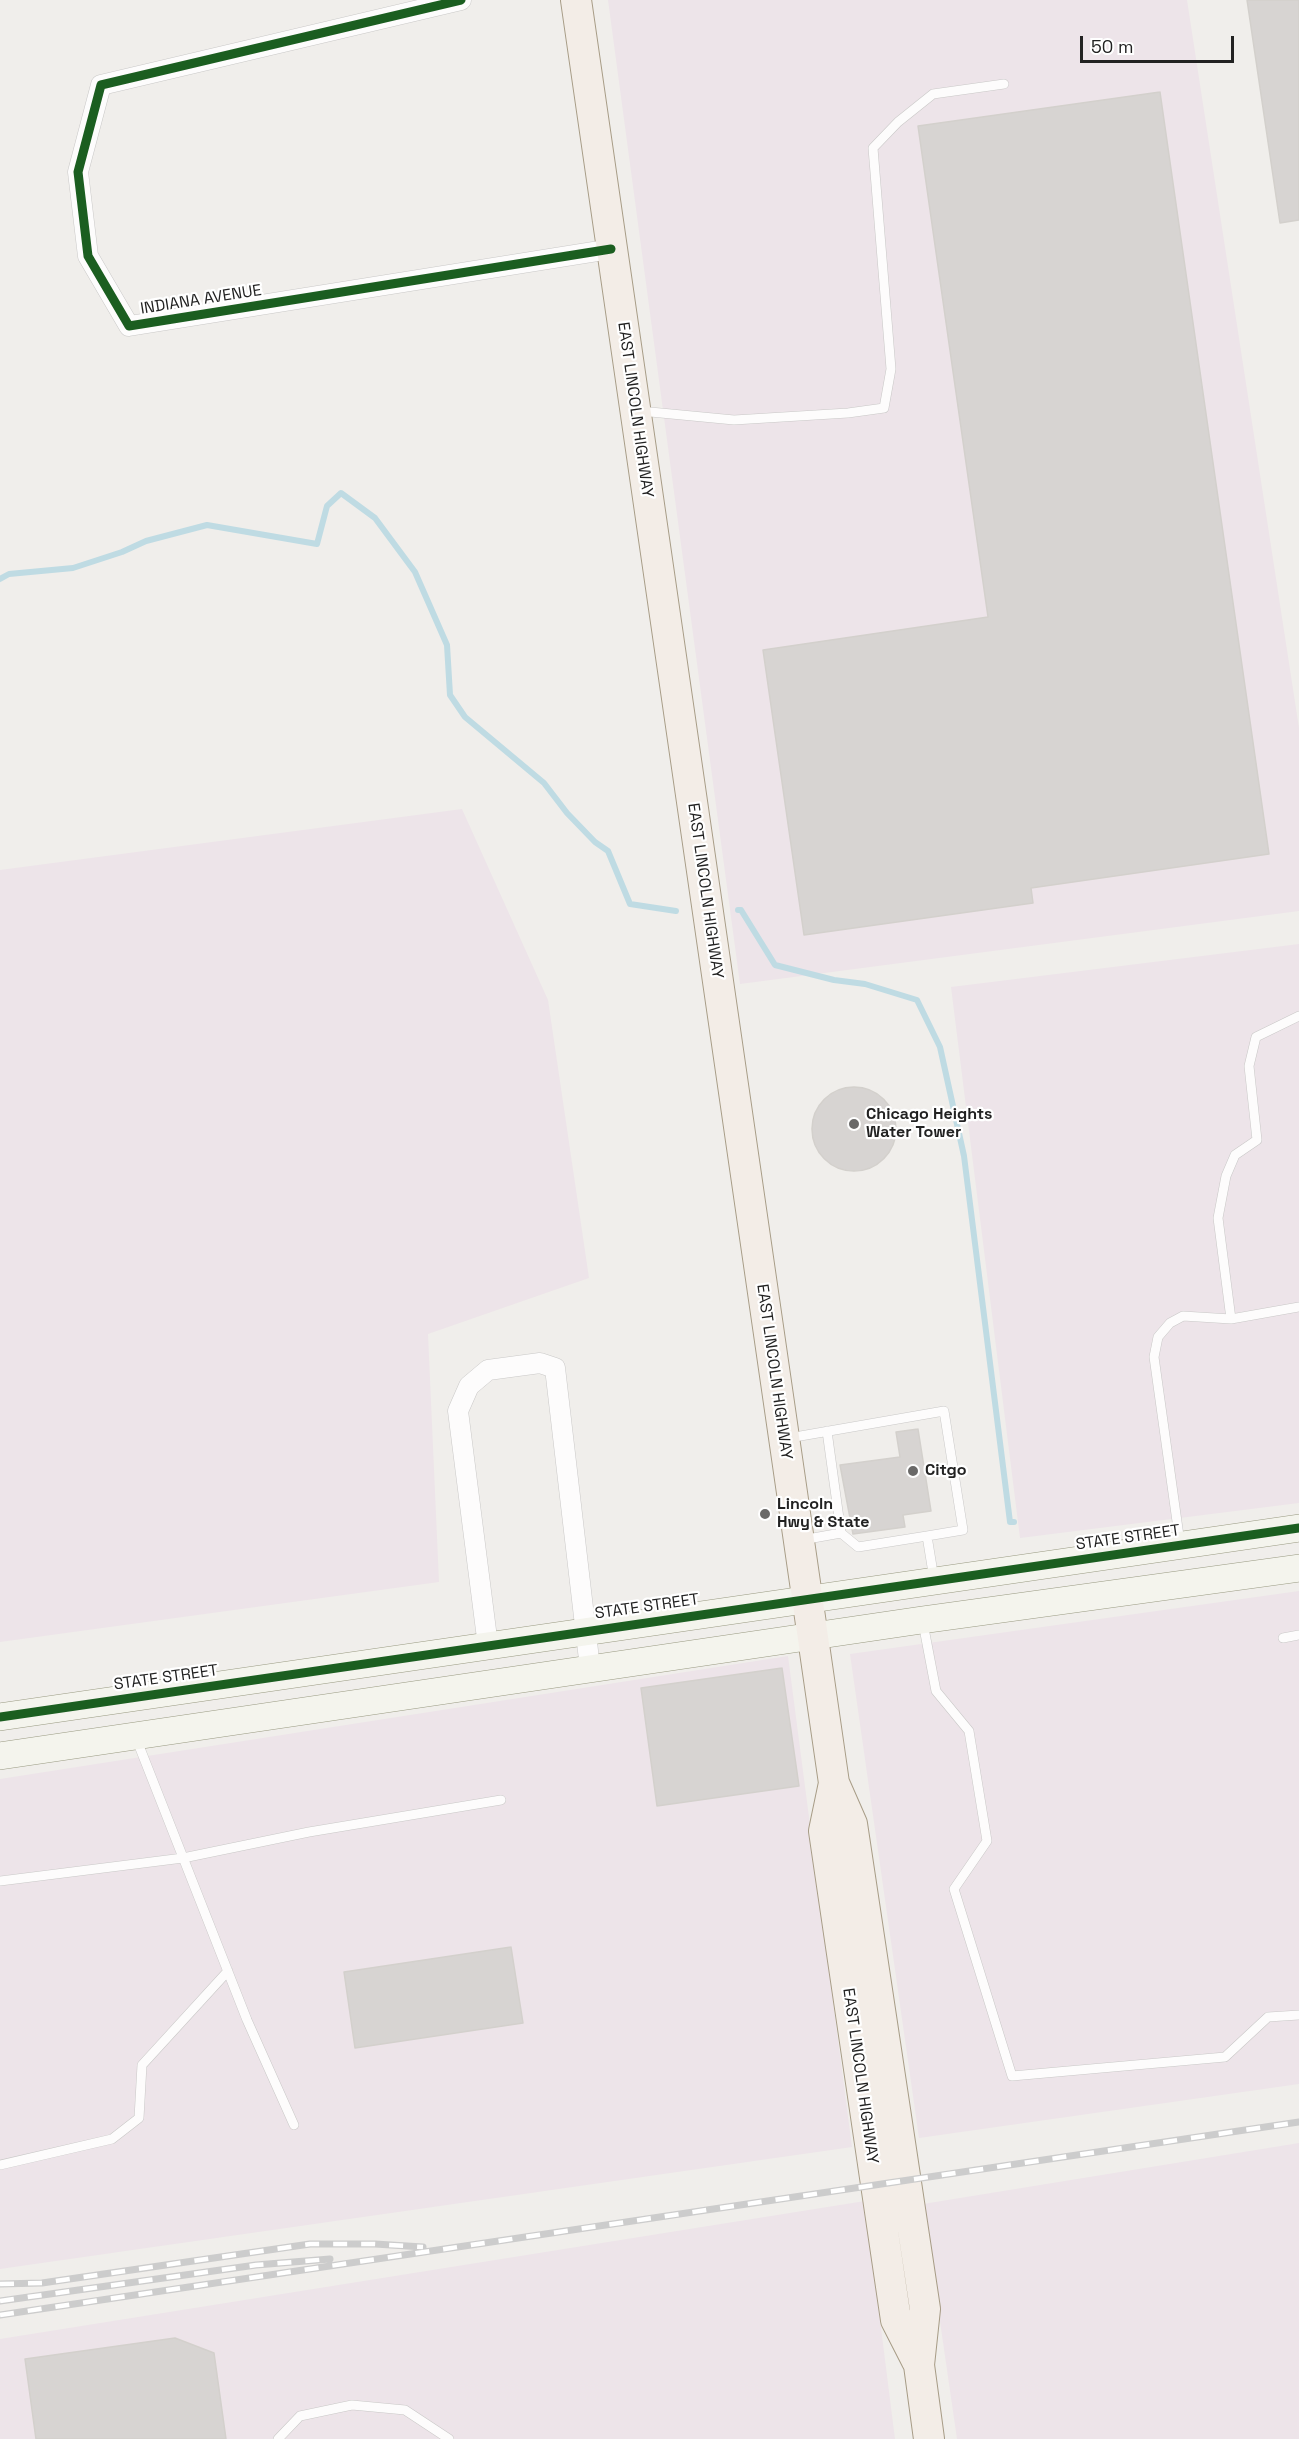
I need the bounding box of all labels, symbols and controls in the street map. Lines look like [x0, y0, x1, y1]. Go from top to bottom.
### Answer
scale bar [1083, 24, 1238, 62]
text: 50 m [1091, 35, 1133, 58]
street label: INDIANA AVENUE [139, 281, 263, 319]
street label: EAST LINCOLN HIGHWAY [613, 321, 657, 499]
street label: EAST LINCOLN HIGHWAY [683, 802, 727, 980]
place label: Chicago Heights Water Tower [866, 1105, 992, 1143]
marker: Chicago Heights Water Tower [847, 1117, 861, 1131]
street label: EAST LINCOLN HIGHWAY [752, 1283, 796, 1461]
place label: Citgo [925, 1461, 967, 1481]
marker: Citgo [906, 1464, 920, 1478]
place label: Lincoln Hwy & State [777, 1495, 869, 1533]
marker: Lincoln Hwy & State [758, 1507, 772, 1521]
street label: STATE STREET [1075, 1521, 1181, 1555]
street label: STATE STREET [594, 1590, 700, 1624]
street label: STATE STREET [113, 1661, 219, 1695]
street label: EAST LINCOLN HIGHWAY [838, 1987, 882, 2165]

